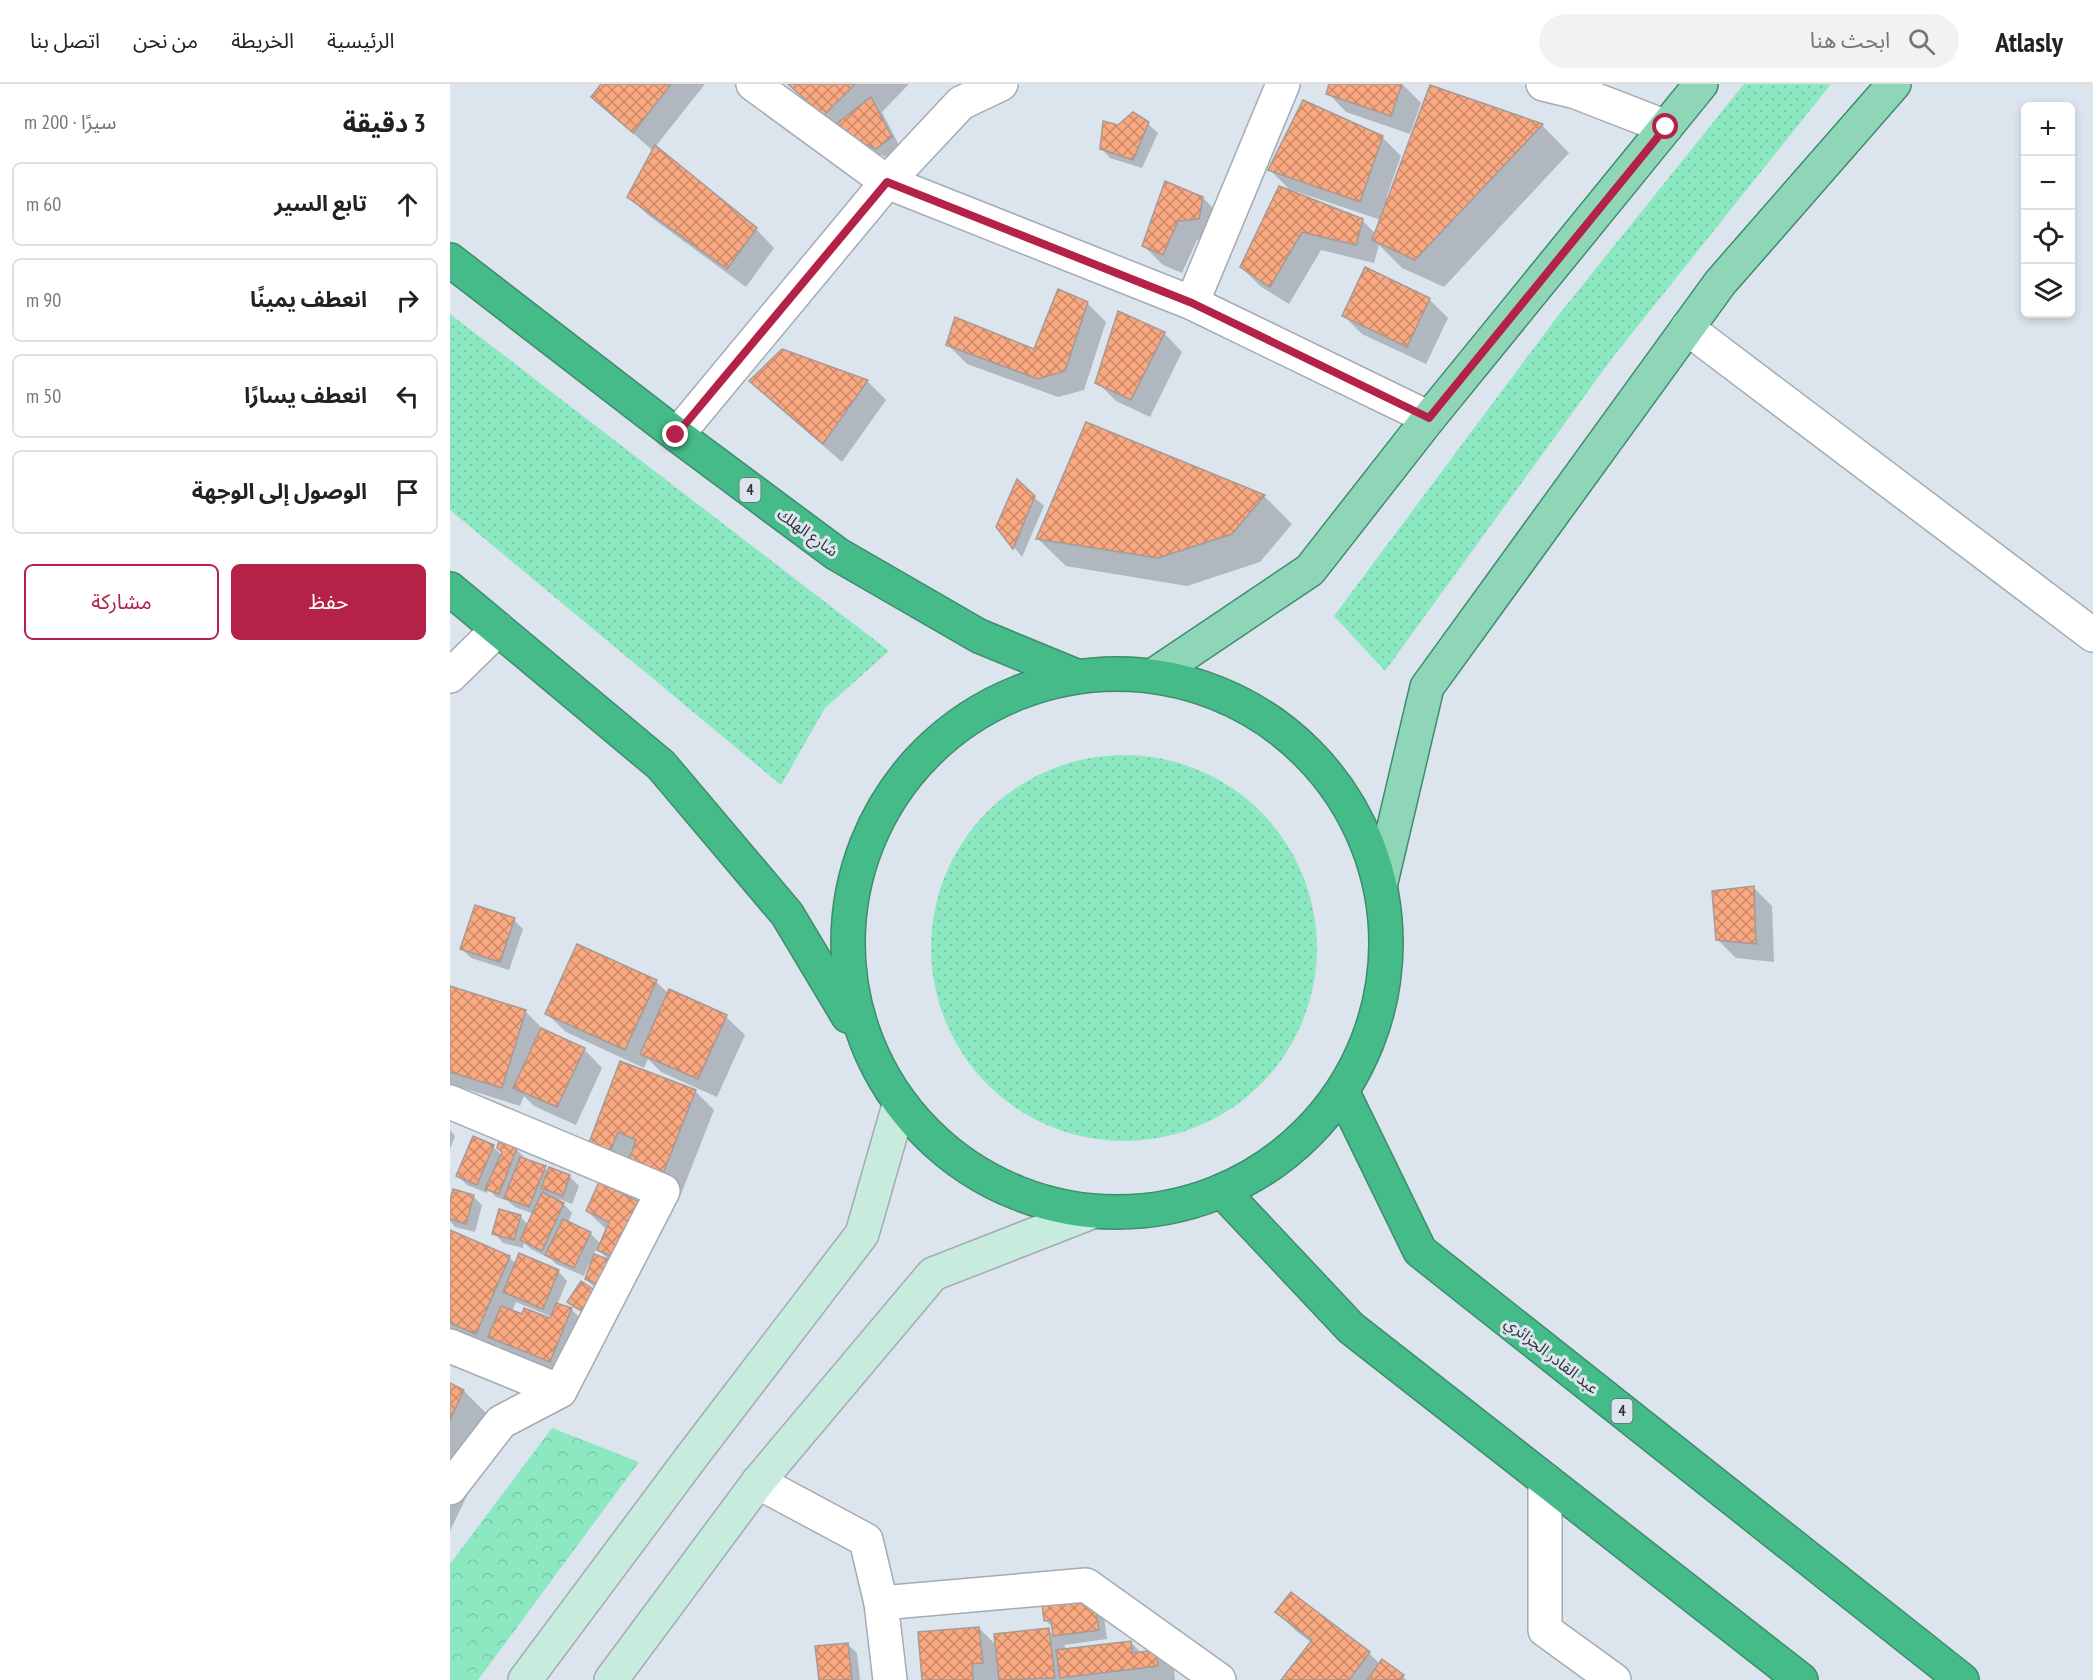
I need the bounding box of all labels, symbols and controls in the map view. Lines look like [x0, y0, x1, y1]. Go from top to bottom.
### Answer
search box [1539, 14, 1959, 68]
text: Atlasly [1995, 23, 2063, 60]
icon: search [1905, 25, 1938, 58]
text: ابحث هنا [1810, 26, 1890, 54]
text: اتصل بنا [30, 27, 100, 54]
text: من نحن [133, 27, 198, 54]
text: الخريطة [231, 27, 294, 54]
text: الرئيسية [327, 27, 395, 54]
map controls [2021, 102, 2075, 318]
button: + [2021, 102, 2075, 156]
text: 3 دقيقة [343, 106, 426, 139]
text: سيرًا · 200 m [24, 109, 116, 135]
route start [1652, 113, 1678, 139]
button: − [2021, 156, 2075, 210]
icon: ahead [391, 188, 424, 221]
text: تابع السير [274, 189, 367, 217]
text: 60 m [26, 191, 61, 217]
button: locate [2021, 210, 2075, 264]
button: layers [2021, 264, 2075, 318]
icon: right [391, 284, 424, 317]
text: انعطف يمينًا [250, 285, 367, 313]
text: 90 m [26, 287, 61, 313]
icon: left [391, 380, 424, 413]
text: انعطف يسارًا [244, 381, 367, 409]
text: 50 m [26, 383, 61, 409]
route end [662, 421, 688, 447]
icon: arrive [391, 476, 424, 509]
text: الوصول إلى الوجهة [192, 477, 367, 505]
road number: 4 [740, 478, 760, 502]
street label: شارع الهلك [772, 503, 842, 563]
button: مشاركة [24, 564, 219, 640]
button: حفظ [231, 564, 426, 640]
street label: عبد القادر الجزائري [1499, 1312, 1603, 1400]
road number: 4 [1612, 1399, 1632, 1423]

